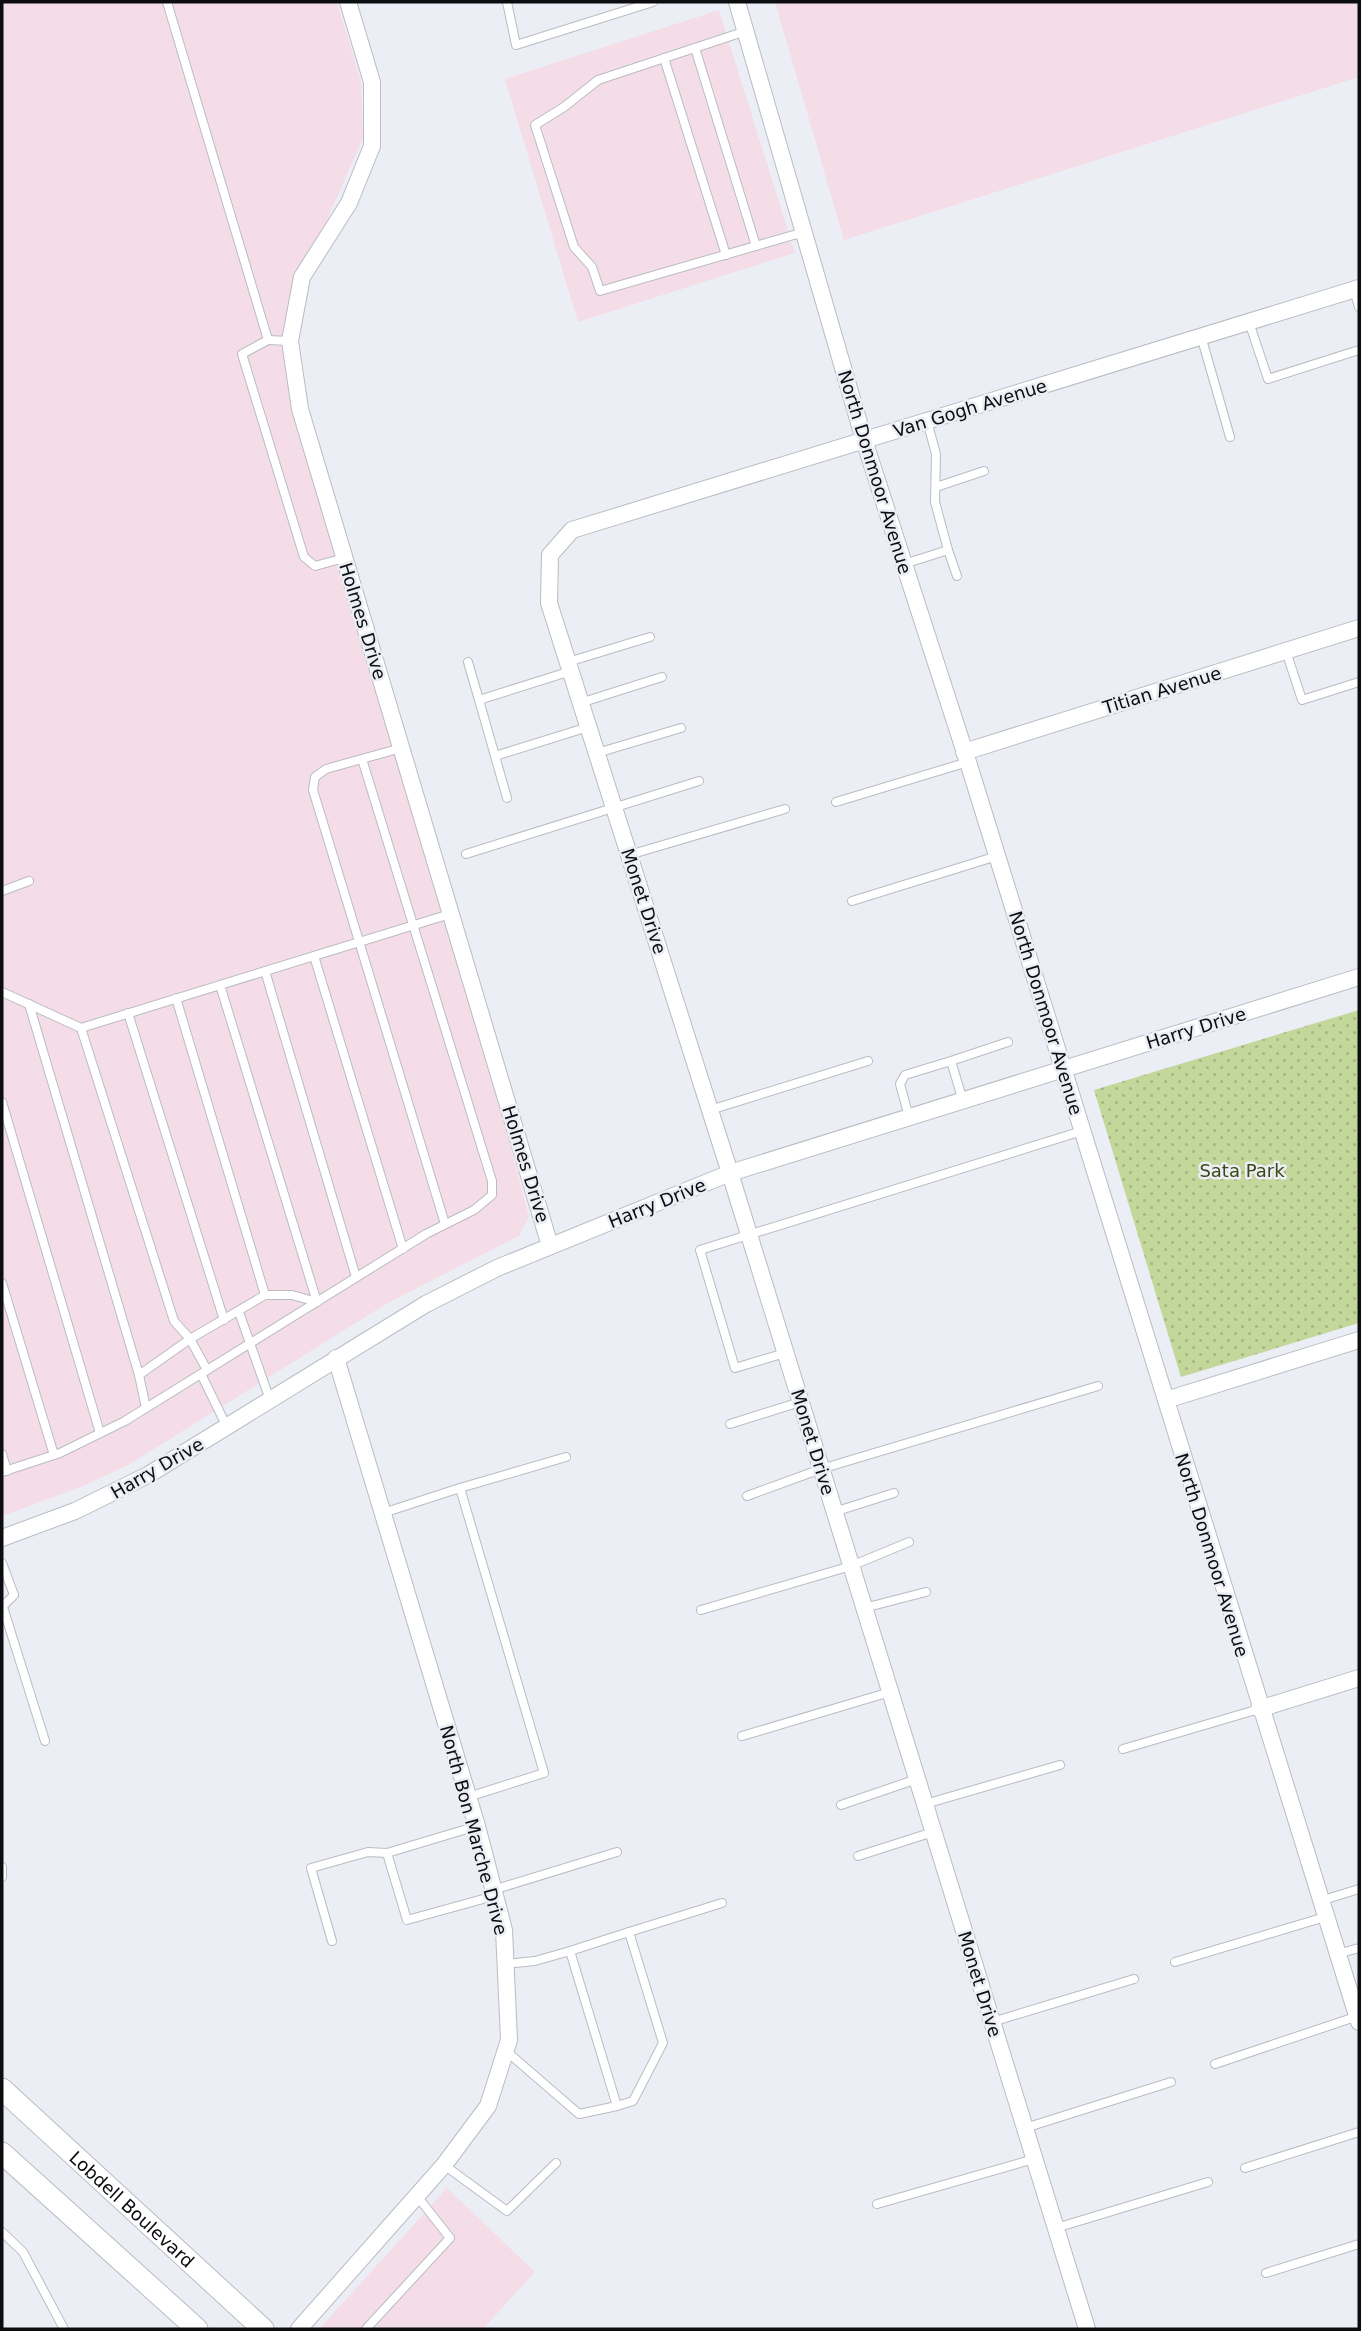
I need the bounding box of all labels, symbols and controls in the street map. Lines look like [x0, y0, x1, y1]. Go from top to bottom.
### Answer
street label: North Donmoor Avenue [834, 368, 916, 576]
street label: Van Gogh Avenue [891, 375, 1049, 441]
street label: Holmes Drive [335, 560, 391, 682]
street label: Titian Avenue [1099, 662, 1224, 718]
street label: Monet Drive [617, 846, 671, 956]
street label: North Donmoor Avenue [1005, 909, 1087, 1117]
street label: Harry Drive [1143, 1003, 1249, 1053]
street label: Holmes Drive [498, 1103, 554, 1225]
park label: Sata Park [1199, 1160, 1285, 1181]
street label: Harry Drive [605, 1174, 709, 1232]
street label: Monet Drive [787, 1386, 839, 1498]
street label: Harry Drive [107, 1433, 207, 1503]
street label: North Donmoor Avenue [1171, 1451, 1253, 1659]
street label: North Bon Marche Drive [436, 1723, 512, 1937]
street label: Monet Drive [954, 1928, 1006, 2040]
street label: Lobdell Boulevard [66, 2146, 199, 2271]

